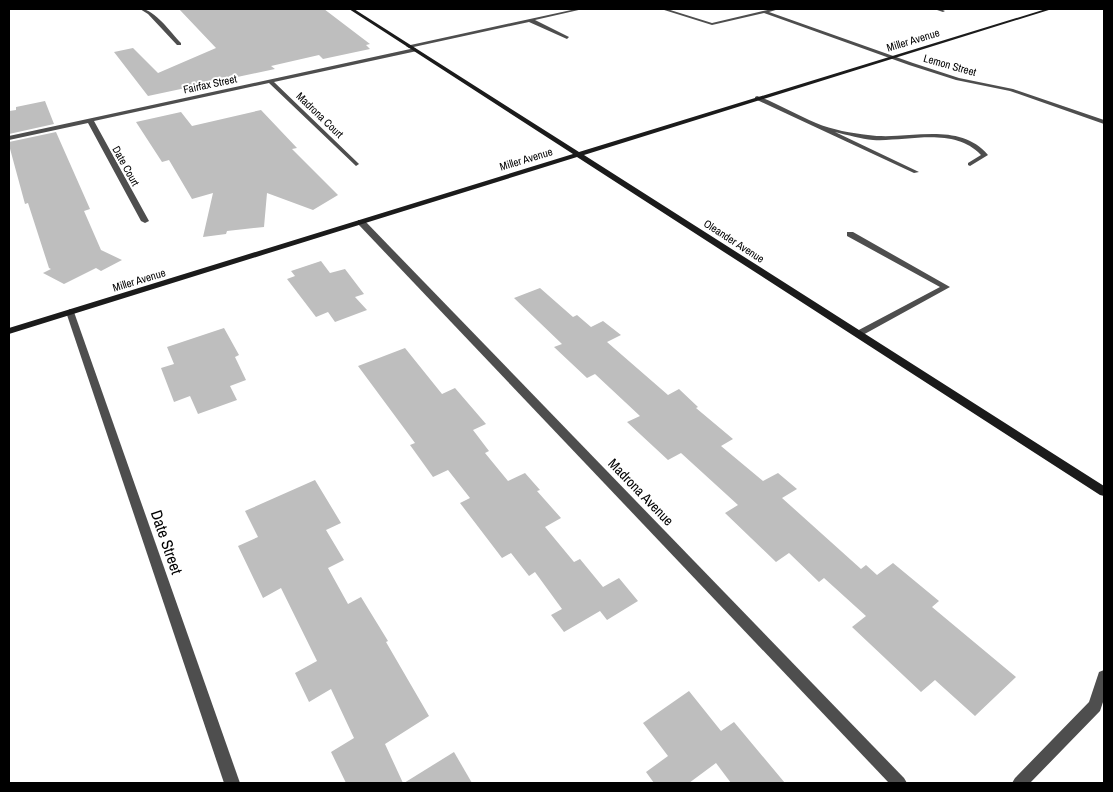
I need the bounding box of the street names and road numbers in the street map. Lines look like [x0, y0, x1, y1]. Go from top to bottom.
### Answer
street label: Miller Avenue [885, 25, 941, 55]
street label: Lemon Street [922, 51, 978, 79]
street label: Fairfax Street [182, 71, 238, 96]
street label: Madrona Court [293, 89, 347, 141]
street label: Date Court [109, 144, 143, 189]
street label: Miller Avenue [498, 144, 554, 174]
street label: Oleander Avenue [701, 216, 767, 266]
street label: Miller Avenue [111, 265, 167, 295]
street label: Madrona Avenue [604, 455, 678, 529]
street label: Date Street [146, 507, 188, 577]

